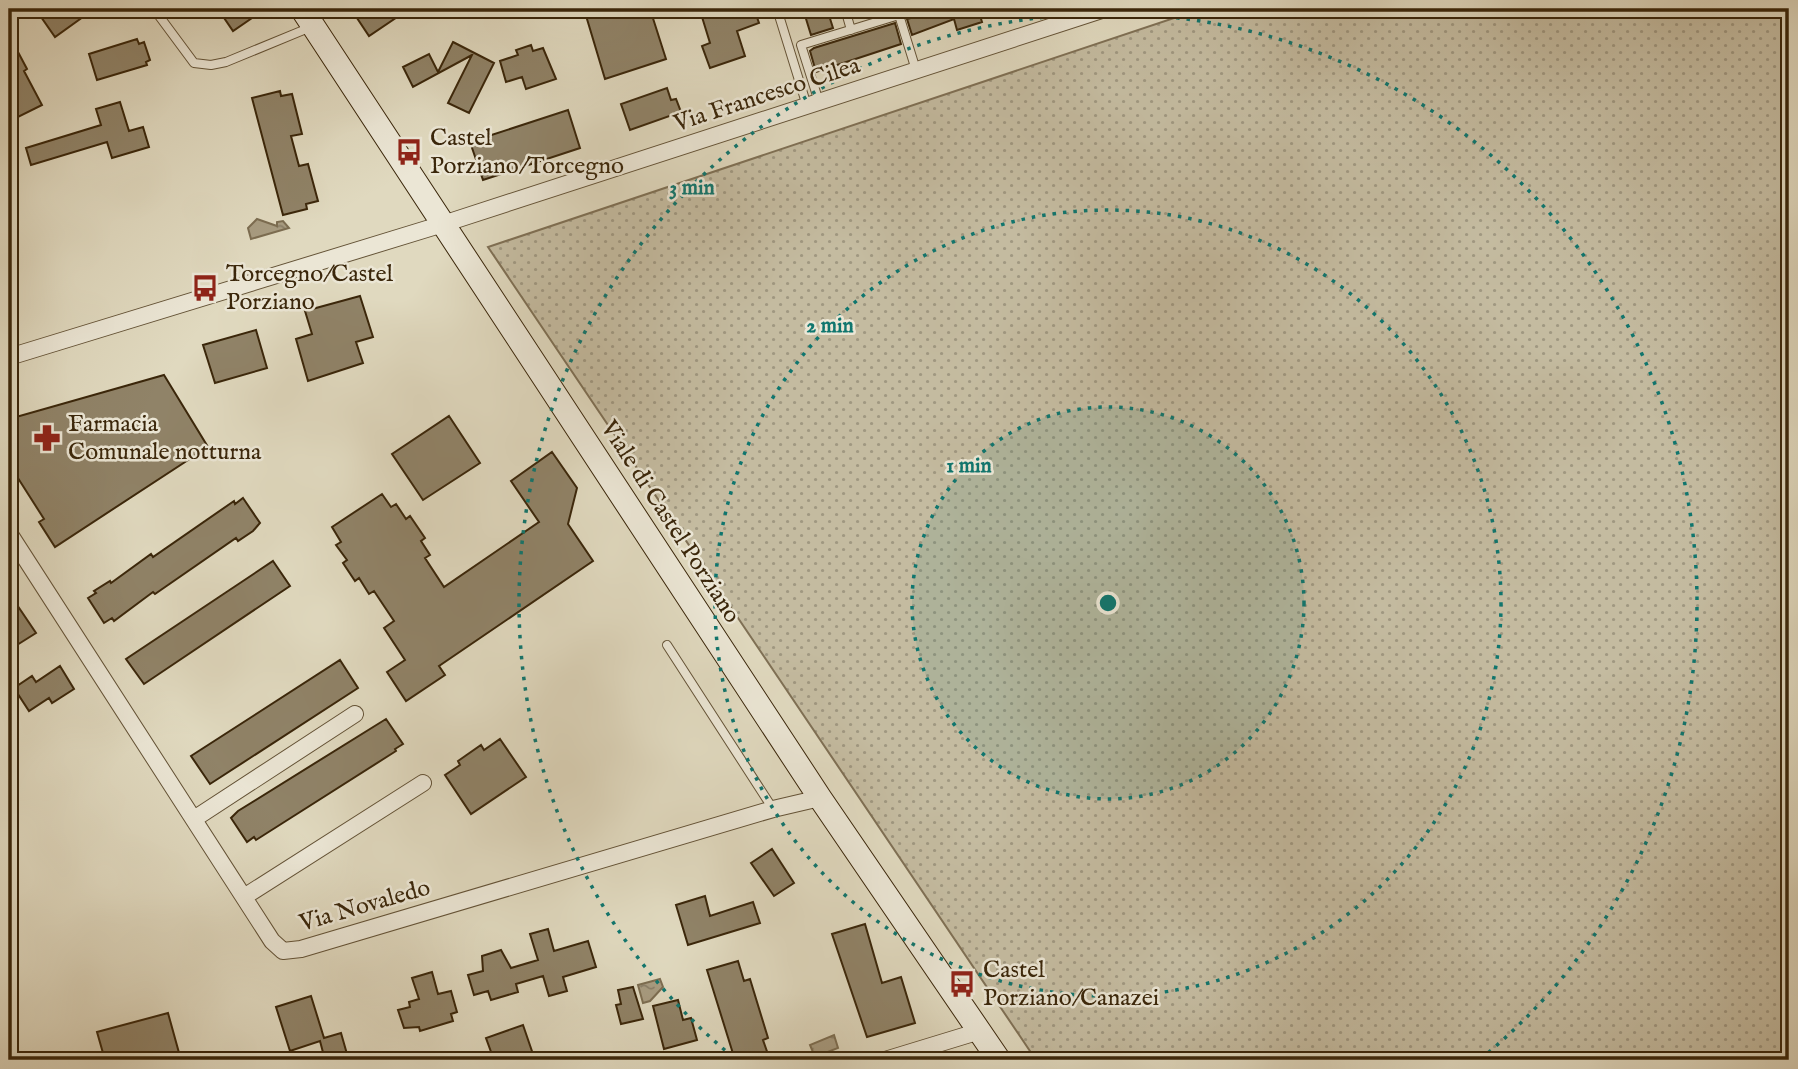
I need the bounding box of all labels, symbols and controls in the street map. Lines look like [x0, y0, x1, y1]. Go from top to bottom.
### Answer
street label: Via Francesco Cilea [669, 50, 865, 140]
place label: Castel Porziano/Torcegno [430, 123, 624, 182]
bus stop icon: Castel Porziano/Torcegno [394, 137, 424, 167]
text: 3 min [669, 175, 715, 202]
place label: Torcegno/Castel Porziano [226, 259, 393, 318]
bus stop icon: Torcegno/Castel Porziano [190, 273, 220, 303]
text: 2 min [806, 313, 854, 340]
place label: Farmacia Comunale notturna [68, 409, 262, 468]
street label: Viale di Castel Porziano [592, 414, 747, 629]
pharmacy icon: Farmacia Comunale notturna [32, 423, 62, 453]
text: 1 min [946, 453, 992, 480]
centre of rings [1096, 591, 1120, 615]
street label: Via Novaledo [295, 873, 434, 940]
place label: Castel Porziano/Canazei [983, 955, 1159, 1014]
bus stop icon: Castel Porziano/Canazei [947, 969, 977, 999]

